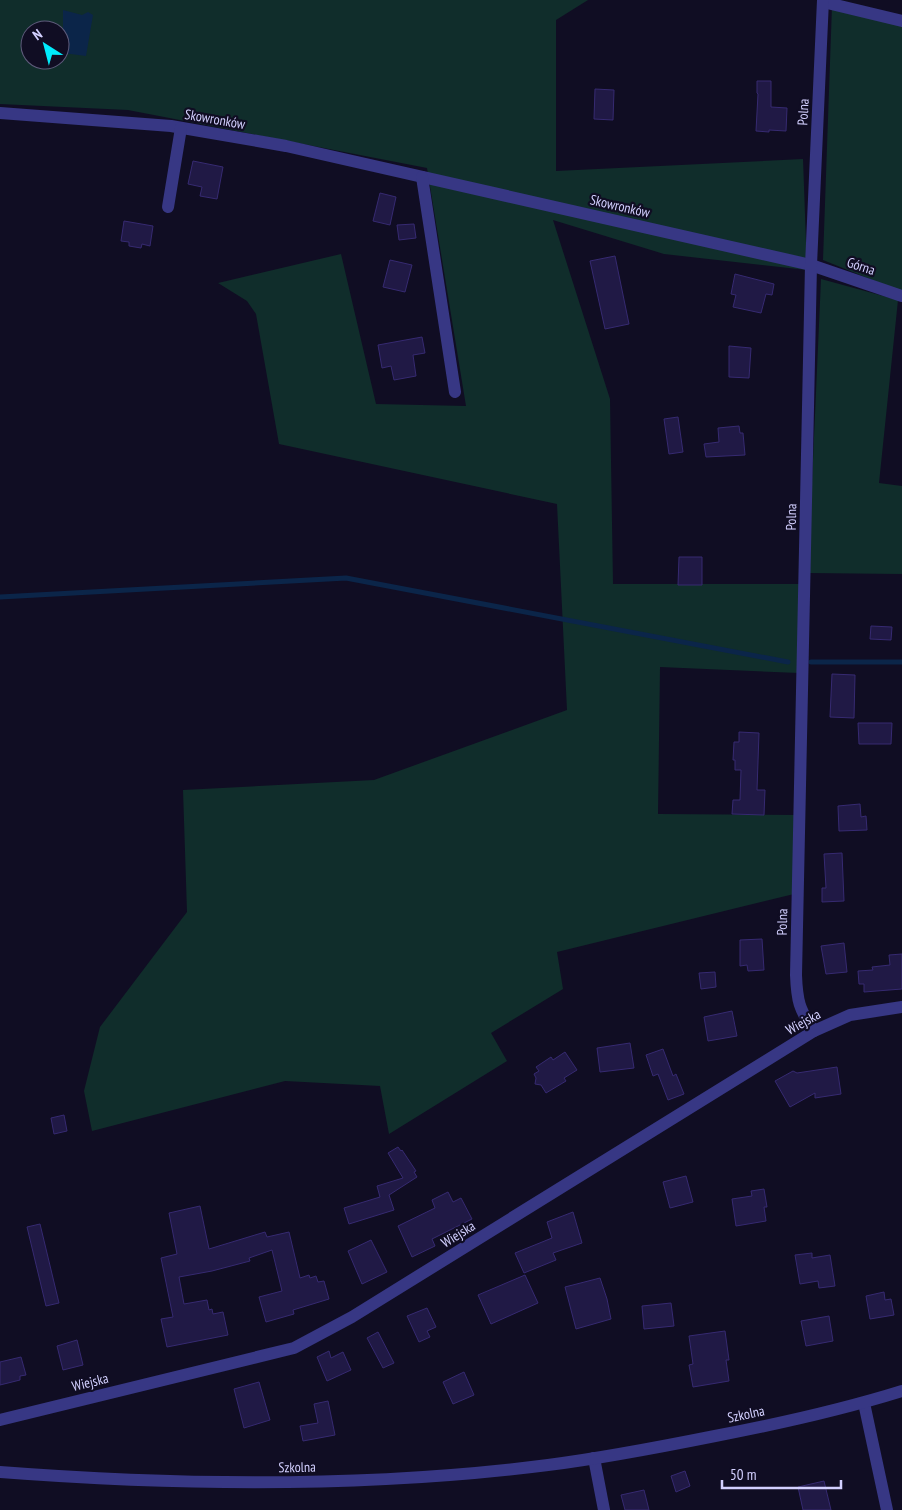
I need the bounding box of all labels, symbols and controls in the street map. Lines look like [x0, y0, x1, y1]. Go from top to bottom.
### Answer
north arrow [20, 20, 70, 70]
text: N [29, 25, 46, 44]
street label: Polna [793, 98, 813, 126]
street label: Skowronków [183, 105, 247, 133]
street label: Skowronków [588, 190, 652, 222]
street label: Górna [845, 253, 877, 279]
street label: Polna [782, 503, 800, 531]
street label: Polna [773, 908, 791, 936]
street label: Wiejska [782, 1005, 824, 1039]
street label: Wiejska [438, 1217, 478, 1251]
street label: Wiejska [70, 1369, 110, 1395]
street label: Szkolna [726, 1401, 766, 1427]
street label: Szkolna [278, 1458, 316, 1476]
scale bar [722, 1458, 841, 1490]
text: 50 m [730, 1465, 756, 1484]

